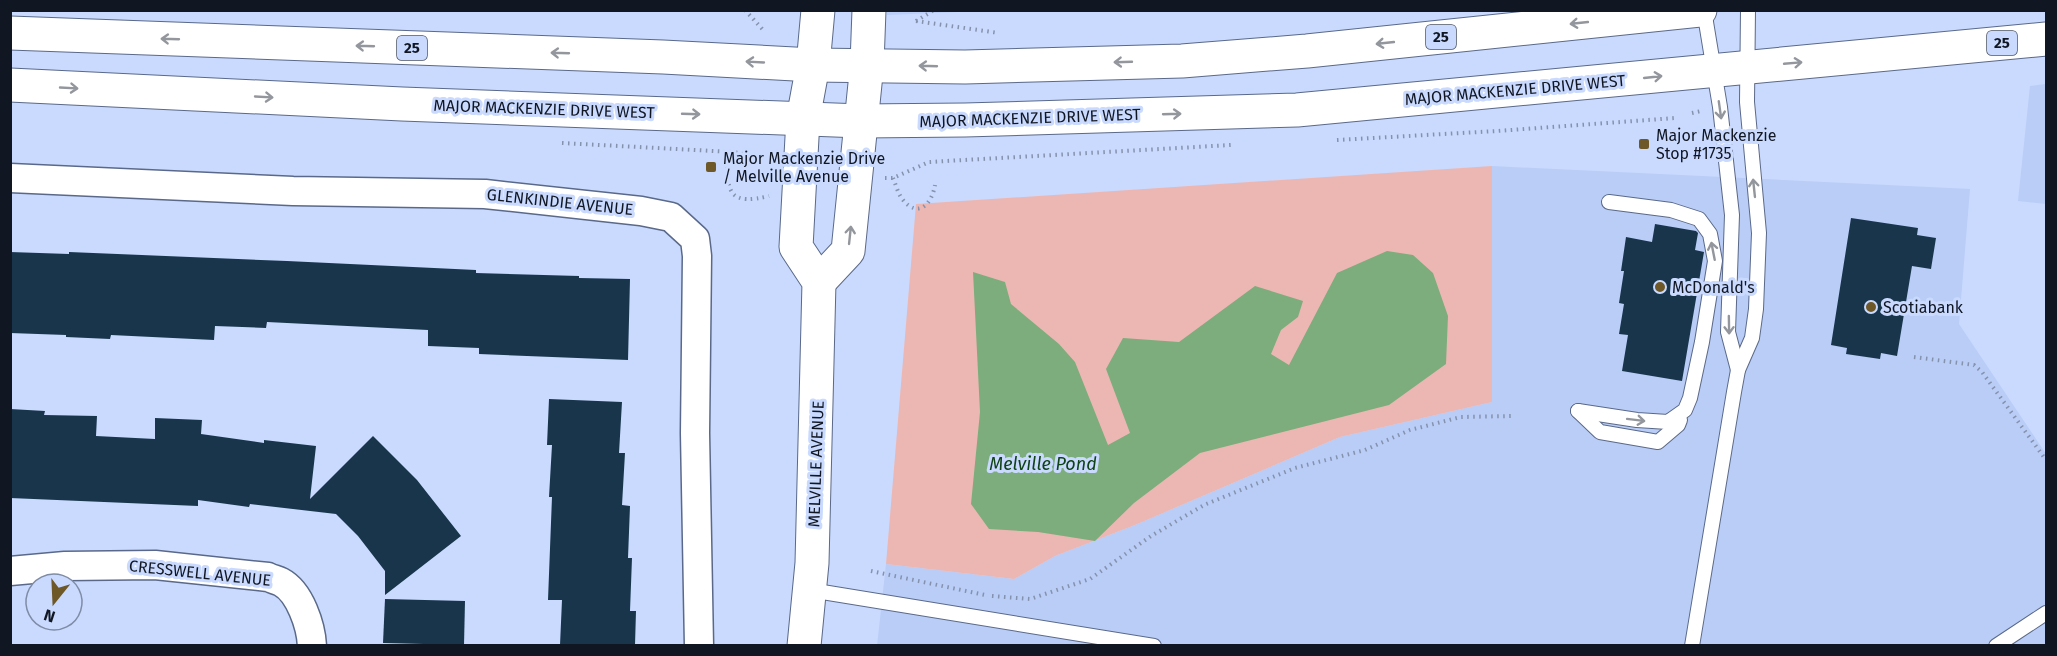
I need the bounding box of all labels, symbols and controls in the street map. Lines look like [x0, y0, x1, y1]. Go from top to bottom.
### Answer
one-way arrow [1569, 18, 1589, 29]
road number: 25 [1426, 25, 1456, 49]
road number: 25 [1987, 31, 2017, 55]
one-way arrow [161, 33, 181, 45]
road number: 25 [397, 36, 427, 60]
one-way arrow [1376, 38, 1395, 49]
one-way arrow [355, 41, 375, 52]
one-way arrow [550, 48, 570, 59]
one-way arrow [745, 57, 765, 68]
one-way arrow [1114, 57, 1134, 68]
one-way arrow [1782, 57, 1802, 68]
one-way arrow [919, 60, 939, 72]
street label: MAJOR MACKENZIE DRIVE WEST [1404, 71, 1627, 109]
one-way arrow [1642, 71, 1662, 82]
one-way arrow [58, 82, 78, 93]
one-way arrow [253, 92, 273, 103]
street label: MAJOR MACKENZIE DRIVE WEST [433, 96, 656, 122]
one-way arrow [1715, 99, 1726, 119]
street label: MAJOR MACKENZIE DRIVE WEST [919, 105, 1142, 131]
one-way arrow [1161, 108, 1181, 119]
one-way arrow [680, 109, 700, 120]
place label: Major Mackenzie Stop #1735 [1656, 126, 1776, 163]
marker: Major Mackenzie Stop #1735 [1637, 137, 1651, 151]
place label: Major Mackenzie Drive / Melville Avenue [723, 149, 885, 186]
marker: Major Mackenzie Drive / Melville Avenue [704, 160, 718, 174]
one-way arrow [1748, 179, 1759, 199]
street label: GLENKINDIE AVENUE [486, 185, 634, 219]
one-way arrow [845, 225, 856, 245]
one-way arrow [1707, 242, 1718, 261]
place label: McDonald's [1672, 278, 1755, 297]
marker: McDonald's [1653, 280, 1667, 294]
place label: Scotiabank [1883, 298, 1964, 317]
marker: Scotiabank [1864, 300, 1878, 314]
one-way arrow [1723, 314, 1735, 334]
street label: MELVILLE AVENUE [804, 400, 828, 528]
one-way arrow [1625, 414, 1645, 425]
water label: Melville Pond [989, 453, 1097, 475]
street label: CRESSWELL AVENUE [128, 556, 272, 590]
north arrow [24, 572, 84, 632]
text: N [42, 605, 57, 626]

